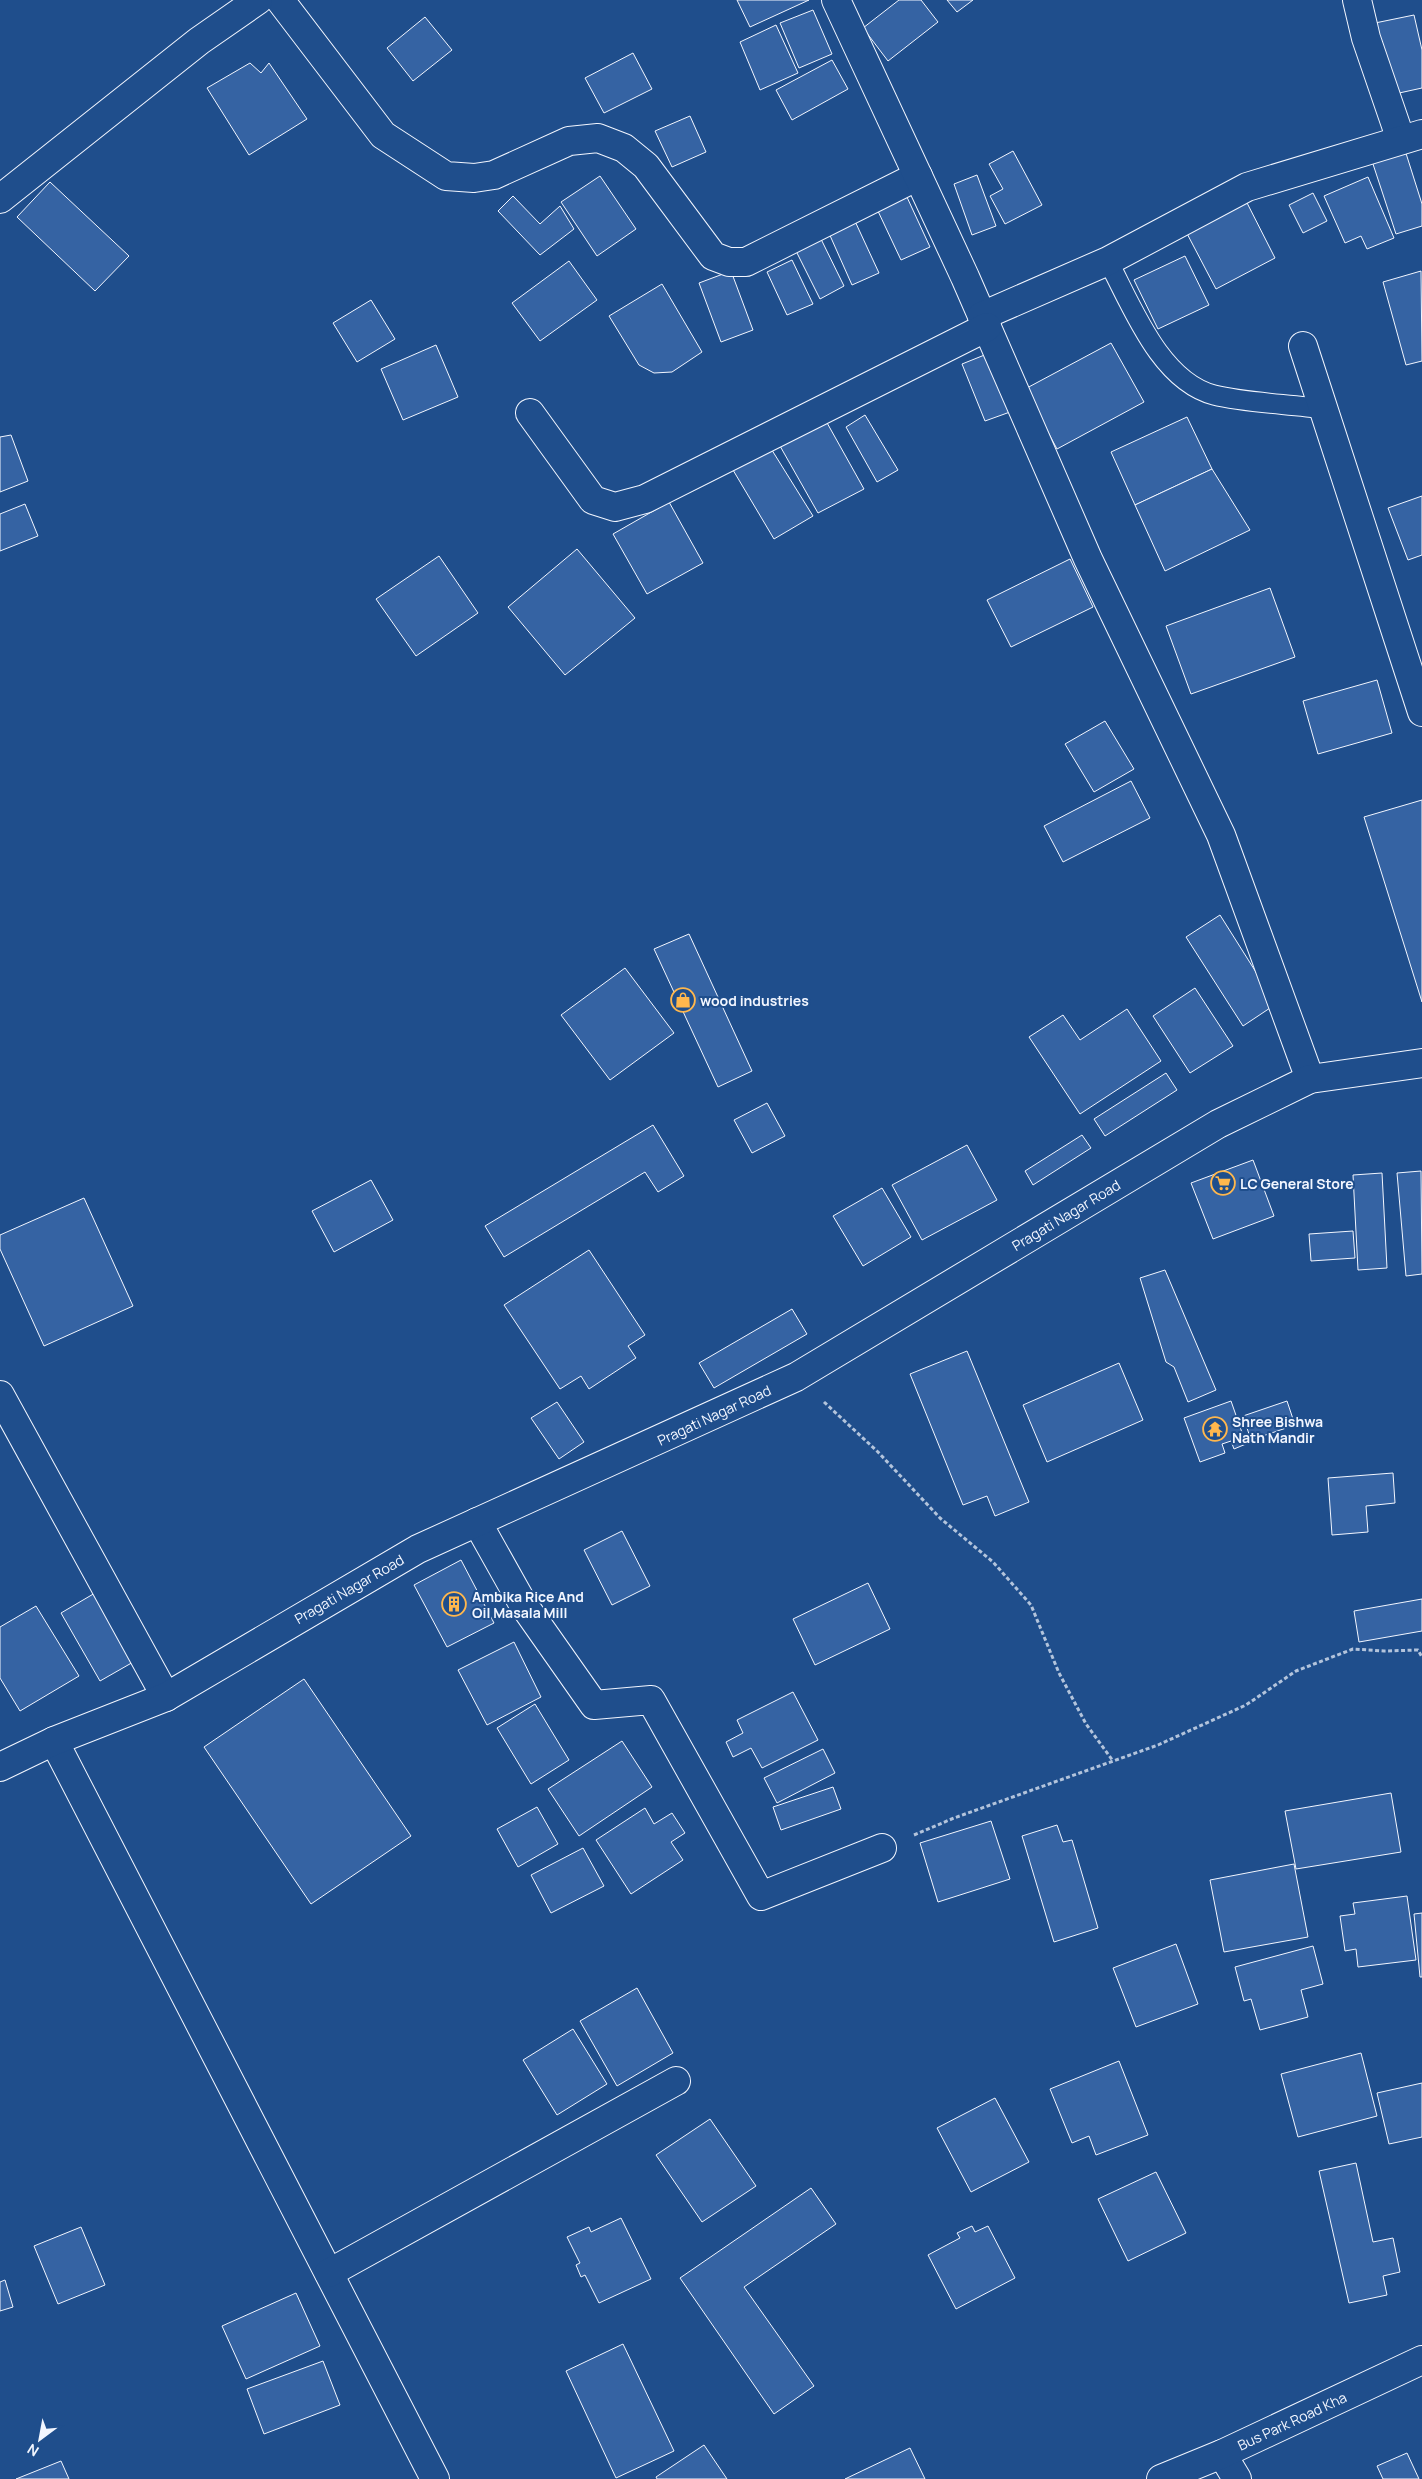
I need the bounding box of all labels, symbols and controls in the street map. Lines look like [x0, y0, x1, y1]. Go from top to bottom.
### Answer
shop icon: wood industries [670, 987, 696, 1013]
place label: wood industries [700, 991, 809, 1010]
supermarket icon: LC General Store [1210, 1170, 1236, 1196]
place label: LC General Store [1240, 1174, 1354, 1193]
street label: Pragati Nagar Road [1008, 1175, 1124, 1255]
street label: Pragati Nagar Road [654, 1380, 774, 1450]
place label: Shree Bishwa Nath Mandir [1232, 1412, 1323, 1447]
temple icon: Shree Bishwa Nath Mandir [1202, 1416, 1228, 1442]
street label: Pragati Nagar Road [291, 1550, 407, 1628]
place label: Ambika Rice And Oil Masala Mill [472, 1587, 584, 1622]
building icon: Ambika Rice And Oil Masala Mill [441, 1591, 467, 1617]
street label: Bus Park Road Kha [1234, 2387, 1350, 2455]
north arrow [15, 2414, 65, 2464]
text: N [24, 2440, 42, 2461]

